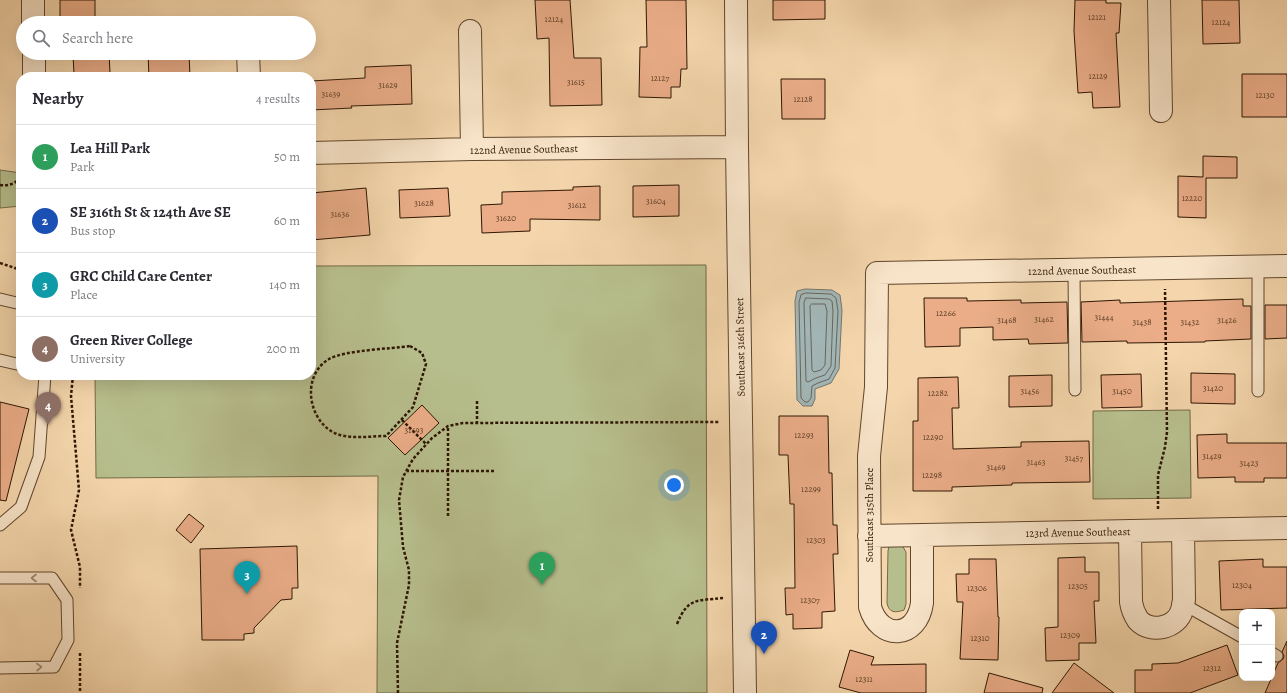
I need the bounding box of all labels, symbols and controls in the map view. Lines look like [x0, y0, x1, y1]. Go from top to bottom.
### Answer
house number: 12121 [1088, 11, 1106, 23]
house number: 12124 [545, 13, 563, 25]
search box [16, 16, 316, 60]
house number: 12124 [1212, 16, 1230, 28]
icon: search [30, 27, 52, 49]
text: Search here [62, 28, 133, 48]
house number: 12129 [1089, 70, 1107, 82]
house number: 12127 [651, 72, 669, 84]
house number: 31615 [567, 76, 585, 88]
house number: 31629 [378, 79, 398, 91]
text: Nearby [32, 87, 83, 110]
house number: 31639 [322, 88, 340, 100]
house number: 12130 [1256, 89, 1275, 101]
text: 4 results [256, 90, 300, 107]
house number: 12128 [793, 93, 813, 105]
text: Lea Hill Park [70, 138, 150, 158]
street label: 122nd Avenue Southeast [470, 141, 578, 158]
text: 1 [43, 148, 47, 165]
text: 50 m [274, 148, 300, 165]
text: Park [70, 158, 94, 175]
house number: 12220 [1182, 192, 1203, 204]
house number: 31604 [646, 195, 666, 207]
house number: 31628 [414, 197, 434, 209]
house number: 31612 [568, 199, 587, 211]
text: SE 316th St & 124th Ave SE [70, 202, 231, 222]
house number: 31636 [331, 208, 349, 220]
text: 2 [42, 212, 48, 229]
text: 60 m [274, 212, 300, 229]
house number: 31620 [496, 212, 516, 224]
text: Bus stop [70, 222, 115, 239]
street label: 122nd Avenue Southeast [1028, 262, 1136, 279]
text: GRC Child Care Center [70, 266, 212, 286]
text: 3 [42, 276, 48, 293]
text: 140 m [269, 276, 300, 293]
text: Place [70, 286, 98, 303]
street label: Southeast 316th Street [732, 297, 749, 397]
house number: 12266 [936, 307, 956, 319]
house number: 31444 [1094, 311, 1114, 323]
house number: 31462 [1034, 313, 1054, 325]
house number: 31468 [997, 314, 1017, 326]
house number: 31426 [1217, 314, 1237, 326]
house number: 31438 [1132, 316, 1152, 328]
house number: 31432 [1181, 316, 1200, 328]
text: Green River College [70, 330, 193, 350]
text: 4 [42, 340, 48, 357]
text: 200 m [267, 340, 300, 357]
text: University [70, 350, 125, 367]
house number: 31420 [1203, 382, 1223, 394]
house number: 31456 [1021, 385, 1039, 397]
house number: 31450 [1112, 385, 1132, 397]
house number: 12282 [928, 387, 949, 399]
pin: 4 [35, 392, 61, 425]
house number: 31693 [405, 424, 424, 436]
house number: 12293 [794, 429, 814, 441]
house number: 12290 [923, 431, 943, 443]
house number: 31429 [1202, 450, 1222, 462]
house number: 31457 [1065, 452, 1083, 464]
house number: 31463 [1027, 456, 1046, 468]
house number: 31423 [1240, 457, 1259, 469]
house number: 31469 [986, 461, 1006, 473]
street label: Southeast 315th Place [862, 467, 877, 562]
house number: 12298 [922, 469, 942, 481]
your location [664, 475, 684, 495]
house number: 12299 [801, 483, 821, 495]
street label: 123rd Avenue Southeast [1025, 524, 1131, 541]
house number: 12303 [806, 534, 826, 546]
pin: 1 [529, 552, 555, 585]
pin: 3 [234, 561, 260, 594]
one-way arrow [31, 574, 37, 582]
house number: 12304 [1232, 579, 1252, 591]
house number: 12305 [1068, 580, 1088, 592]
house number: 12306 [967, 582, 987, 594]
house number: 12307 [800, 594, 820, 606]
map controls [1239, 609, 1275, 681]
button: + [1239, 609, 1275, 645]
pin: 2 [751, 621, 777, 654]
house number: 12309 [1060, 629, 1080, 641]
house number: 12310 [971, 632, 990, 644]
button: − [1239, 645, 1275, 681]
house number: 12312 [1203, 662, 1222, 674]
one-way arrow [36, 663, 42, 671]
house number: 12311 [855, 673, 873, 685]

